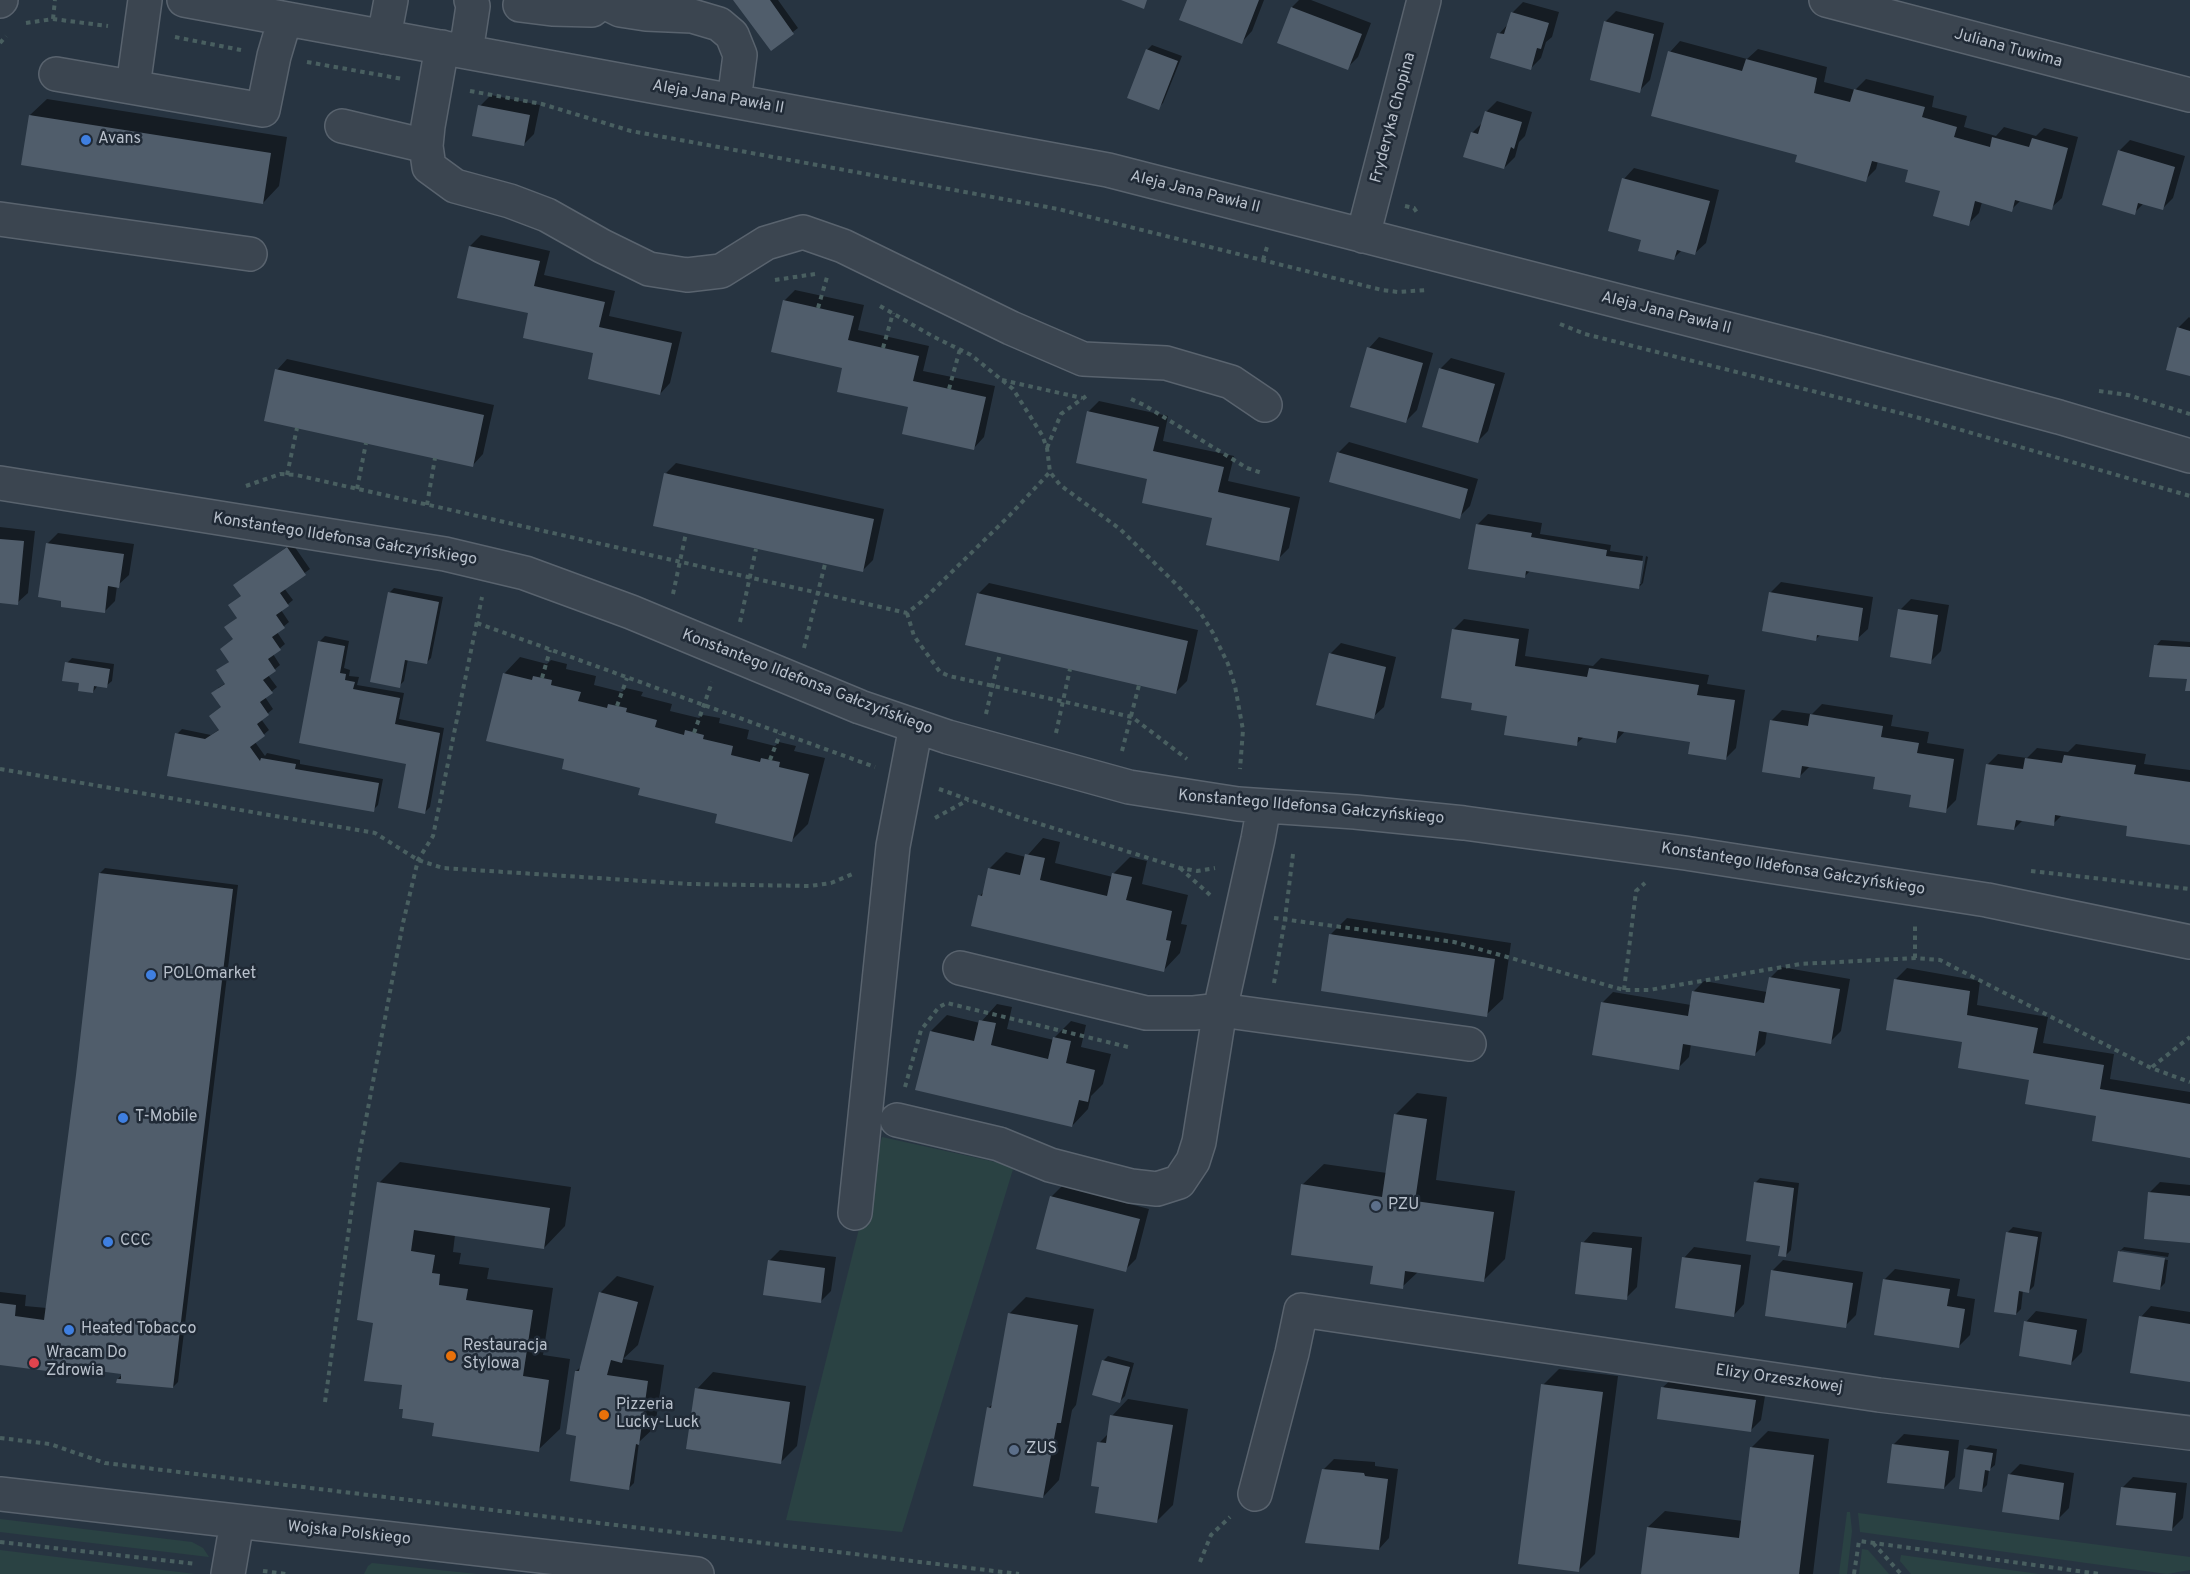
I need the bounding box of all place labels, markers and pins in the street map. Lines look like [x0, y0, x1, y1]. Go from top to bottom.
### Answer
place label: Avans [98, 130, 141, 150]
marker: Avans [79, 133, 93, 147]
place label: POLOmarket [163, 965, 256, 985]
marker: POLOmarket [144, 968, 158, 982]
place label: T-Mobile [135, 1108, 197, 1128]
marker: T-Mobile [116, 1111, 130, 1125]
place label: PZU [1388, 1196, 1419, 1216]
marker: PZU [1369, 1199, 1383, 1213]
place label: CCC [120, 1232, 151, 1252]
marker: CCC [101, 1235, 115, 1249]
place label: Heated Tobacco [81, 1320, 196, 1340]
marker: Heated Tobacco [62, 1323, 76, 1337]
place label: Restauracja Stylowa [463, 1337, 547, 1375]
place label: Wracam Do Zdrowia [46, 1344, 127, 1382]
marker: Restauracja Stylowa [444, 1349, 458, 1363]
marker: Wracam Do Zdrowia [27, 1356, 41, 1370]
place label: Pizzeria Lucky-Luck [616, 1396, 699, 1434]
marker: Pizzeria Lucky-Luck [597, 1408, 611, 1422]
place label: ZUS [1026, 1440, 1057, 1460]
marker: ZUS [1007, 1443, 1021, 1457]

